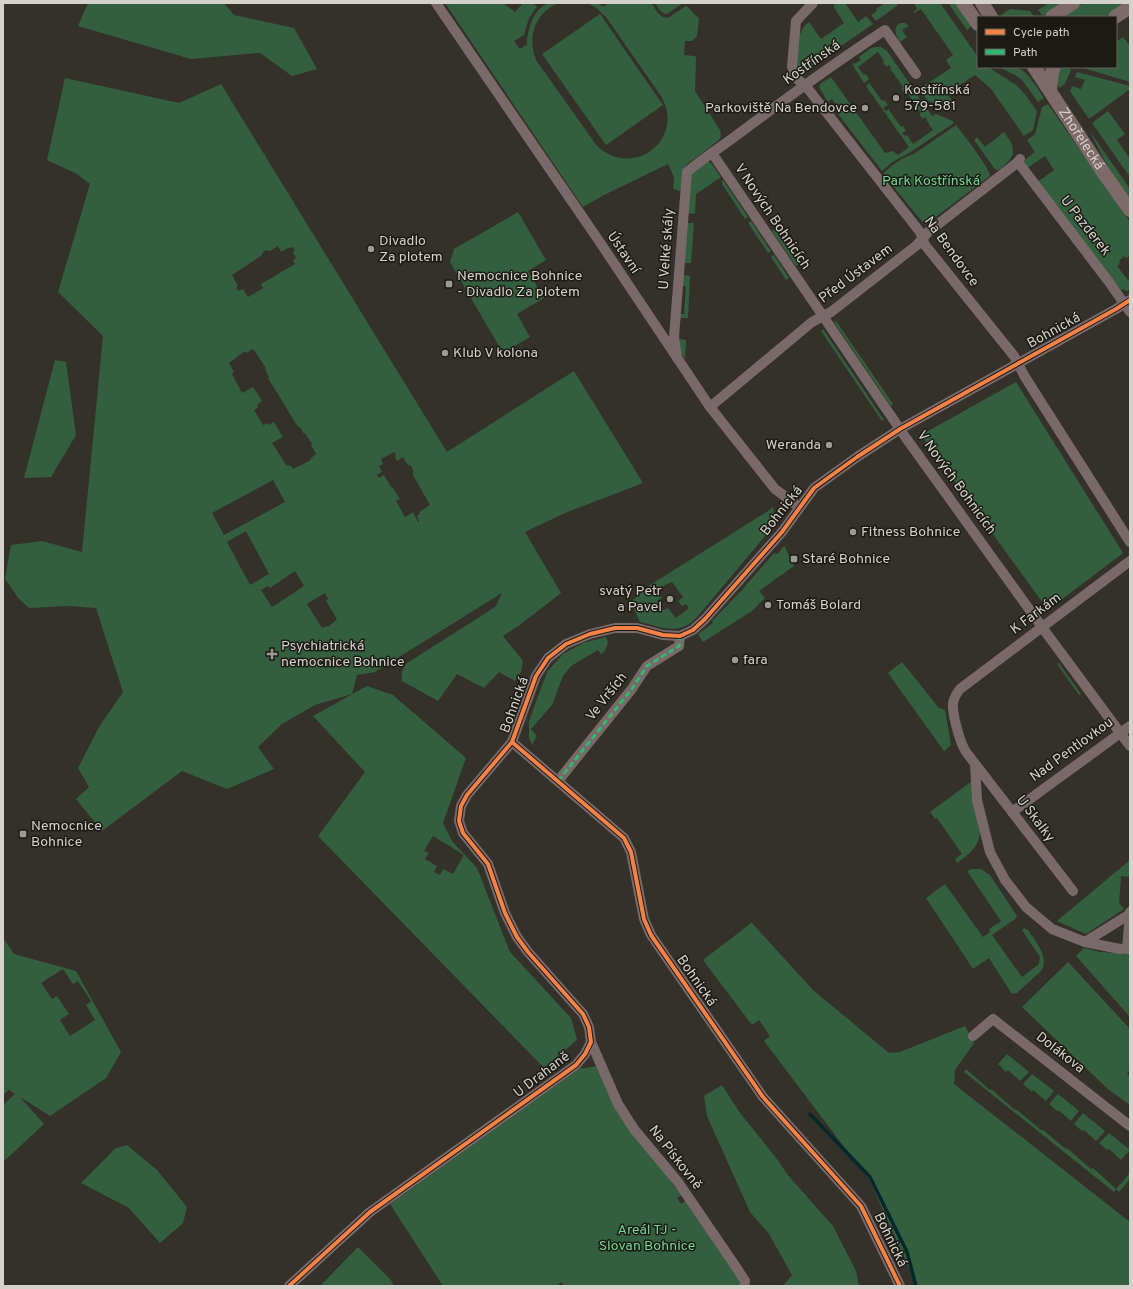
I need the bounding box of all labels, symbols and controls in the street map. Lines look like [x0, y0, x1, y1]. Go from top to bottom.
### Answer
legend [977, 16, 1117, 68]
text: Cycle path [1013, 25, 1070, 41]
street label: Kostřínská [780, 37, 844, 89]
text: Path [1013, 45, 1038, 61]
place label: Kostřínská 579-581 [904, 82, 970, 115]
marker: Kostřínská 579-581 [891, 93, 901, 103]
place label: Parkoviště Na Bendovce [705, 100, 857, 117]
marker: Parkoviště Na Bendovce [860, 103, 870, 113]
street label: Zhořelecká [1055, 104, 1108, 173]
street label: V Nových Bohnicích [730, 161, 814, 273]
park label: Park Kostřínská [882, 173, 980, 190]
street label: U Pazderek [1056, 193, 1114, 259]
street label: U Velké skály [656, 208, 678, 290]
street label: Na Bendovce [920, 214, 982, 290]
street label: Ústavní [603, 228, 645, 279]
place label: Divadlo Za plotem [379, 233, 443, 266]
street label: Před Ústavem [815, 240, 896, 307]
marker: Divadlo Za plotem [366, 244, 376, 254]
place label: Nemocnice Bohnice - Divadlo Za plotem [457, 268, 582, 301]
marker: Nemocnice Bohnice - Divadlo Za plotem [444, 279, 454, 289]
street label: Bohnická [1024, 309, 1084, 353]
place label: Klub V kolona [453, 345, 538, 362]
marker: Klub V kolona [440, 348, 450, 358]
street label: V Nových Bohnicích [913, 428, 999, 538]
place label: Weranda [766, 437, 821, 454]
marker: Weranda [824, 440, 834, 450]
street label: Bohnická [757, 483, 807, 539]
place label: Fitness Bohnice [861, 524, 960, 541]
marker: Fitness Bohnice [848, 527, 858, 537]
place label: Staré Bohnice [802, 551, 890, 568]
marker: Staré Bohnice [789, 554, 799, 564]
place label: svatý Petr a Pavel [599, 583, 663, 616]
street label: K Farkám [1007, 590, 1065, 638]
marker: svatý Petr a Pavel [665, 594, 675, 604]
place label: Tomáš Bolard [776, 597, 861, 614]
marker: Tomáš Bolard [763, 600, 773, 610]
place label: Psychiatrická nemocnice Bohnice [281, 638, 405, 671]
marker: Psychiatrická nemocnice Bohnice [266, 648, 278, 660]
place label: fara [743, 652, 768, 669]
marker: fara [730, 655, 740, 665]
street label: Ve Vrších [583, 669, 631, 725]
street label: Bohnická [497, 675, 533, 735]
street label: Nad Pentlovkou [1027, 714, 1117, 786]
street label: U Skalky [1012, 792, 1058, 846]
place label: Nemocnice Bohnice [31, 818, 102, 851]
marker: Nemocnice Bohnice [18, 829, 28, 839]
street label: Bohnická [672, 952, 720, 1010]
street label: Dolákova [1032, 1029, 1088, 1077]
street label: U Drahaně [510, 1048, 574, 1102]
street label: Na Pískovně [645, 1122, 705, 1194]
street label: Bohnická [870, 1210, 910, 1270]
park label: Areál TJ - Slovan Bohnice [599, 1222, 695, 1255]

